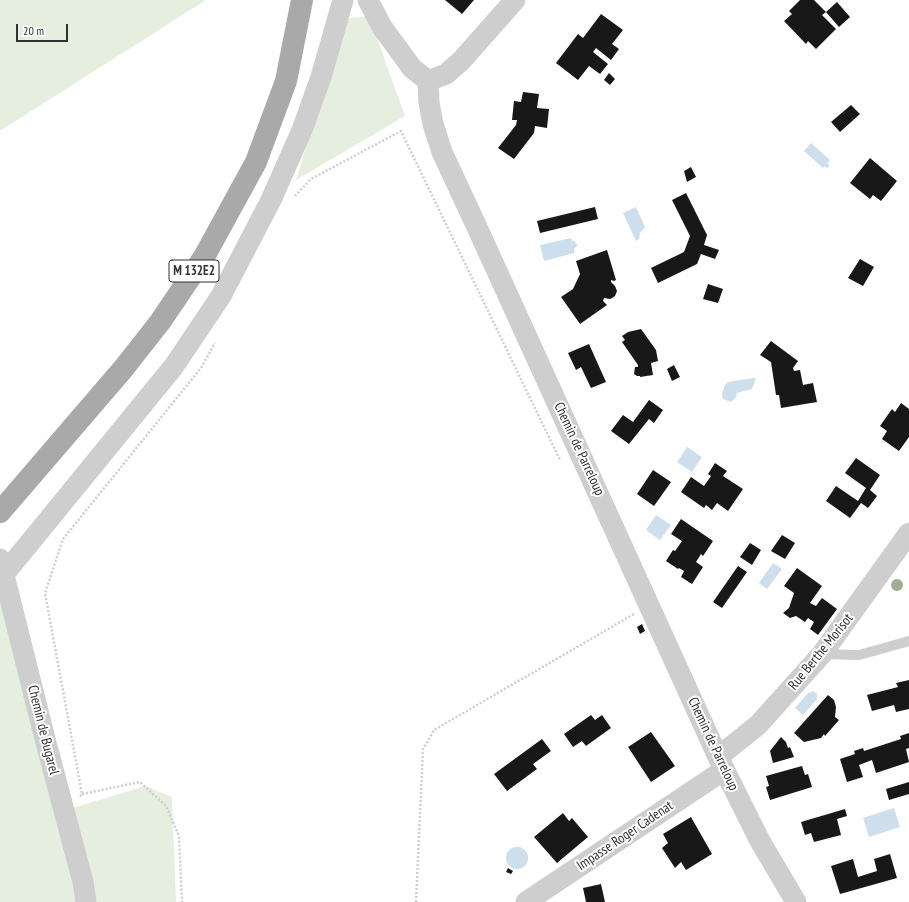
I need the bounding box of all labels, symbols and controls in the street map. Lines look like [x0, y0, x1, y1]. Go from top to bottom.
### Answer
scale bar [18, 16, 70, 42]
text: 20 m [23, 23, 44, 38]
road number: M 132E2 [169, 260, 219, 282]
street label: Chemin de Parreloup [550, 400, 608, 498]
street label: Rue Berthe Morisot [785, 610, 857, 694]
street label: Chemin de Bugarel [24, 684, 62, 776]
street label: Chemin de Parreloup [684, 695, 742, 793]
street label: Impasse Roger Cadenat [574, 798, 676, 874]

